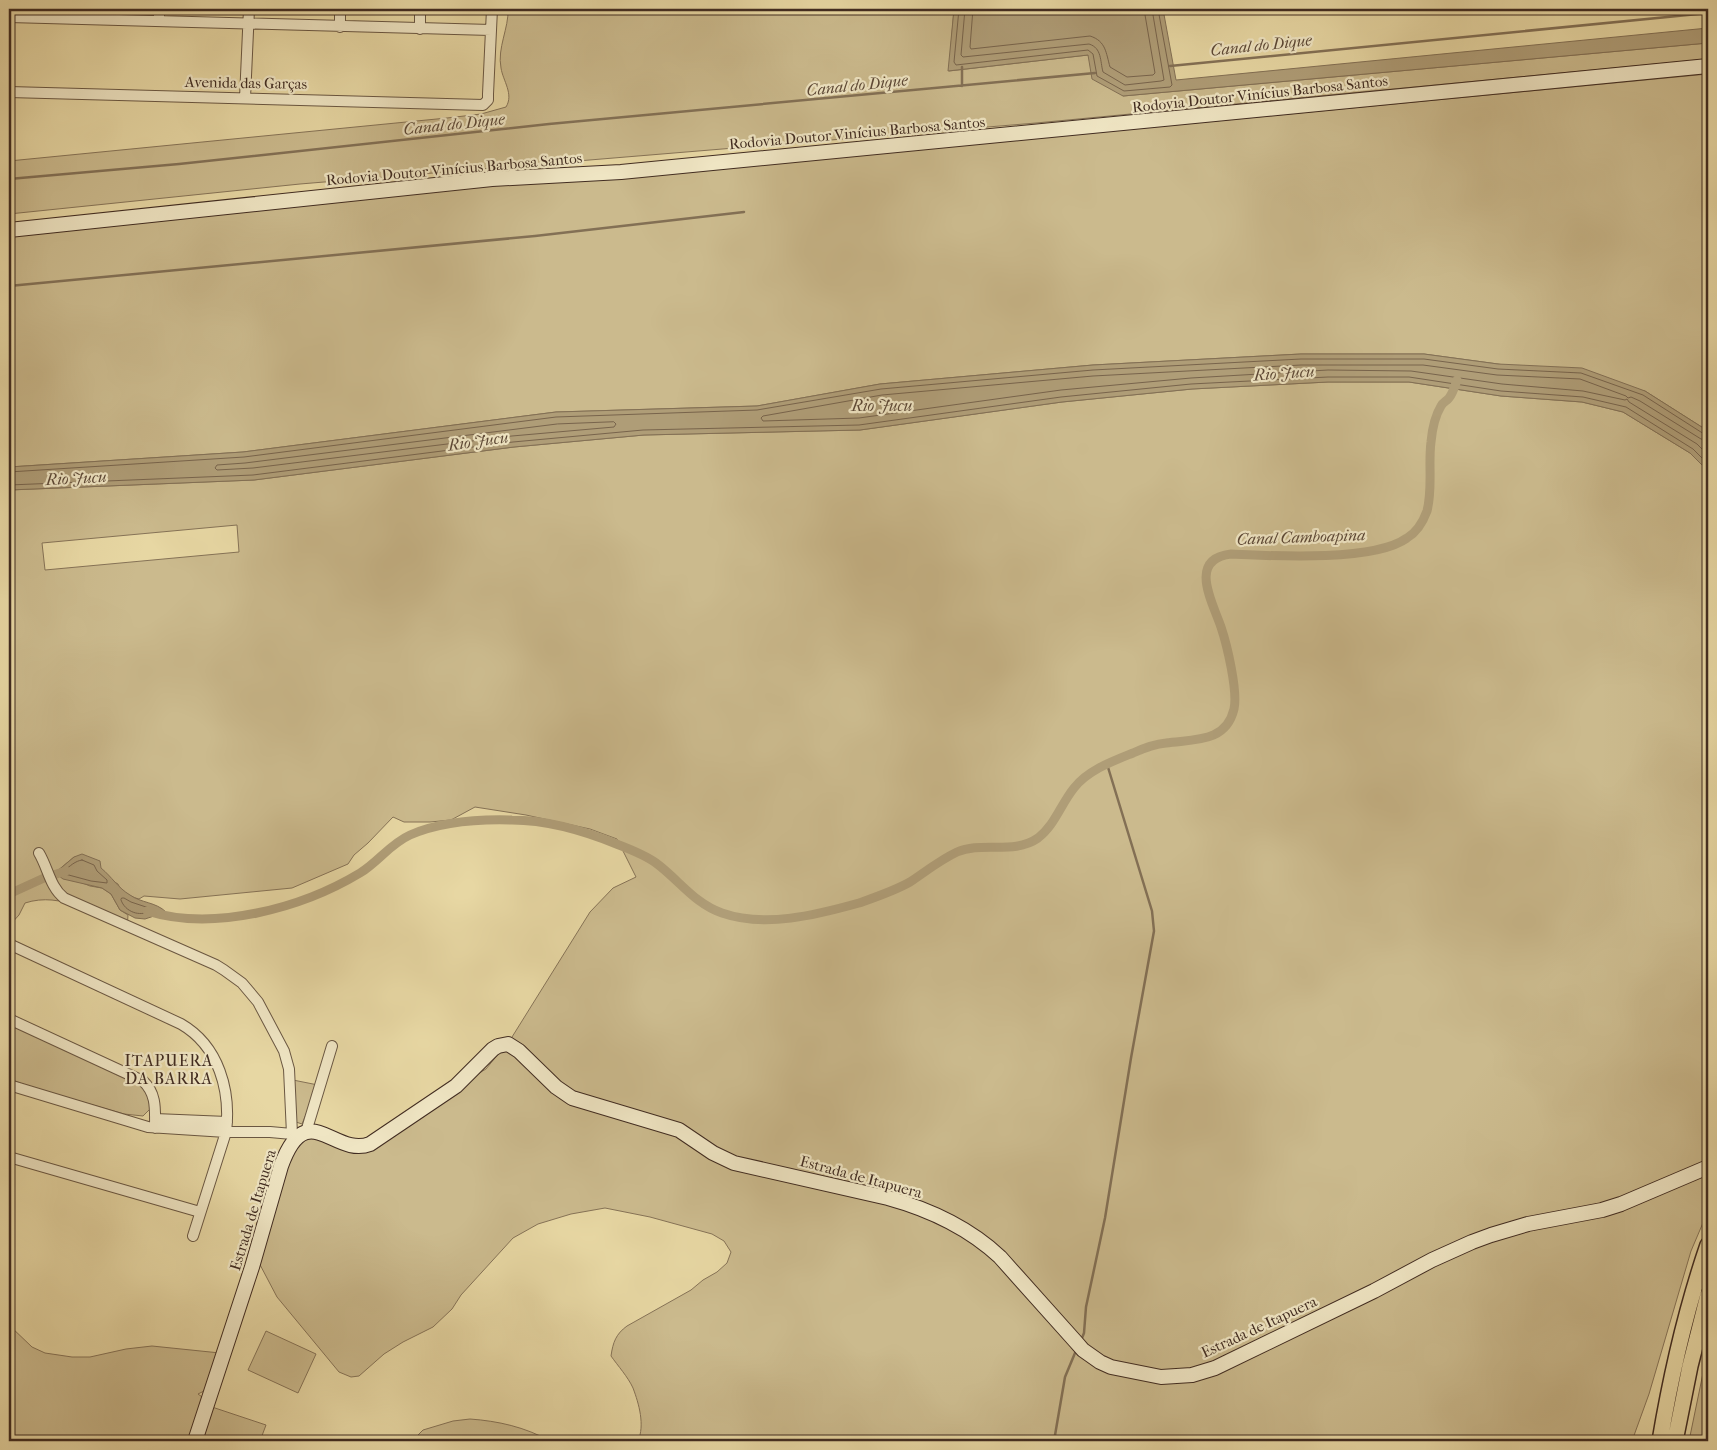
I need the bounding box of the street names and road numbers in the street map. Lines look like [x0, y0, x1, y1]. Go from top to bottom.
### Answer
street label: Rodovia Doutor Vinícius Barbosa Santos [1131, 72, 1389, 116]
street label: Avenida das Garças [184, 73, 308, 93]
street label: Rodovia Doutor Vinícius Barbosa Santos [728, 113, 986, 153]
street label: Rodovia Doutor Vinícius Barbosa Santos [325, 149, 583, 189]
street label: Estrada de Itapuera [226, 1146, 280, 1273]
street label: Estrada de Itapuera [798, 1152, 925, 1202]
street label: Estrada de Itapuera [1198, 1292, 1321, 1362]

